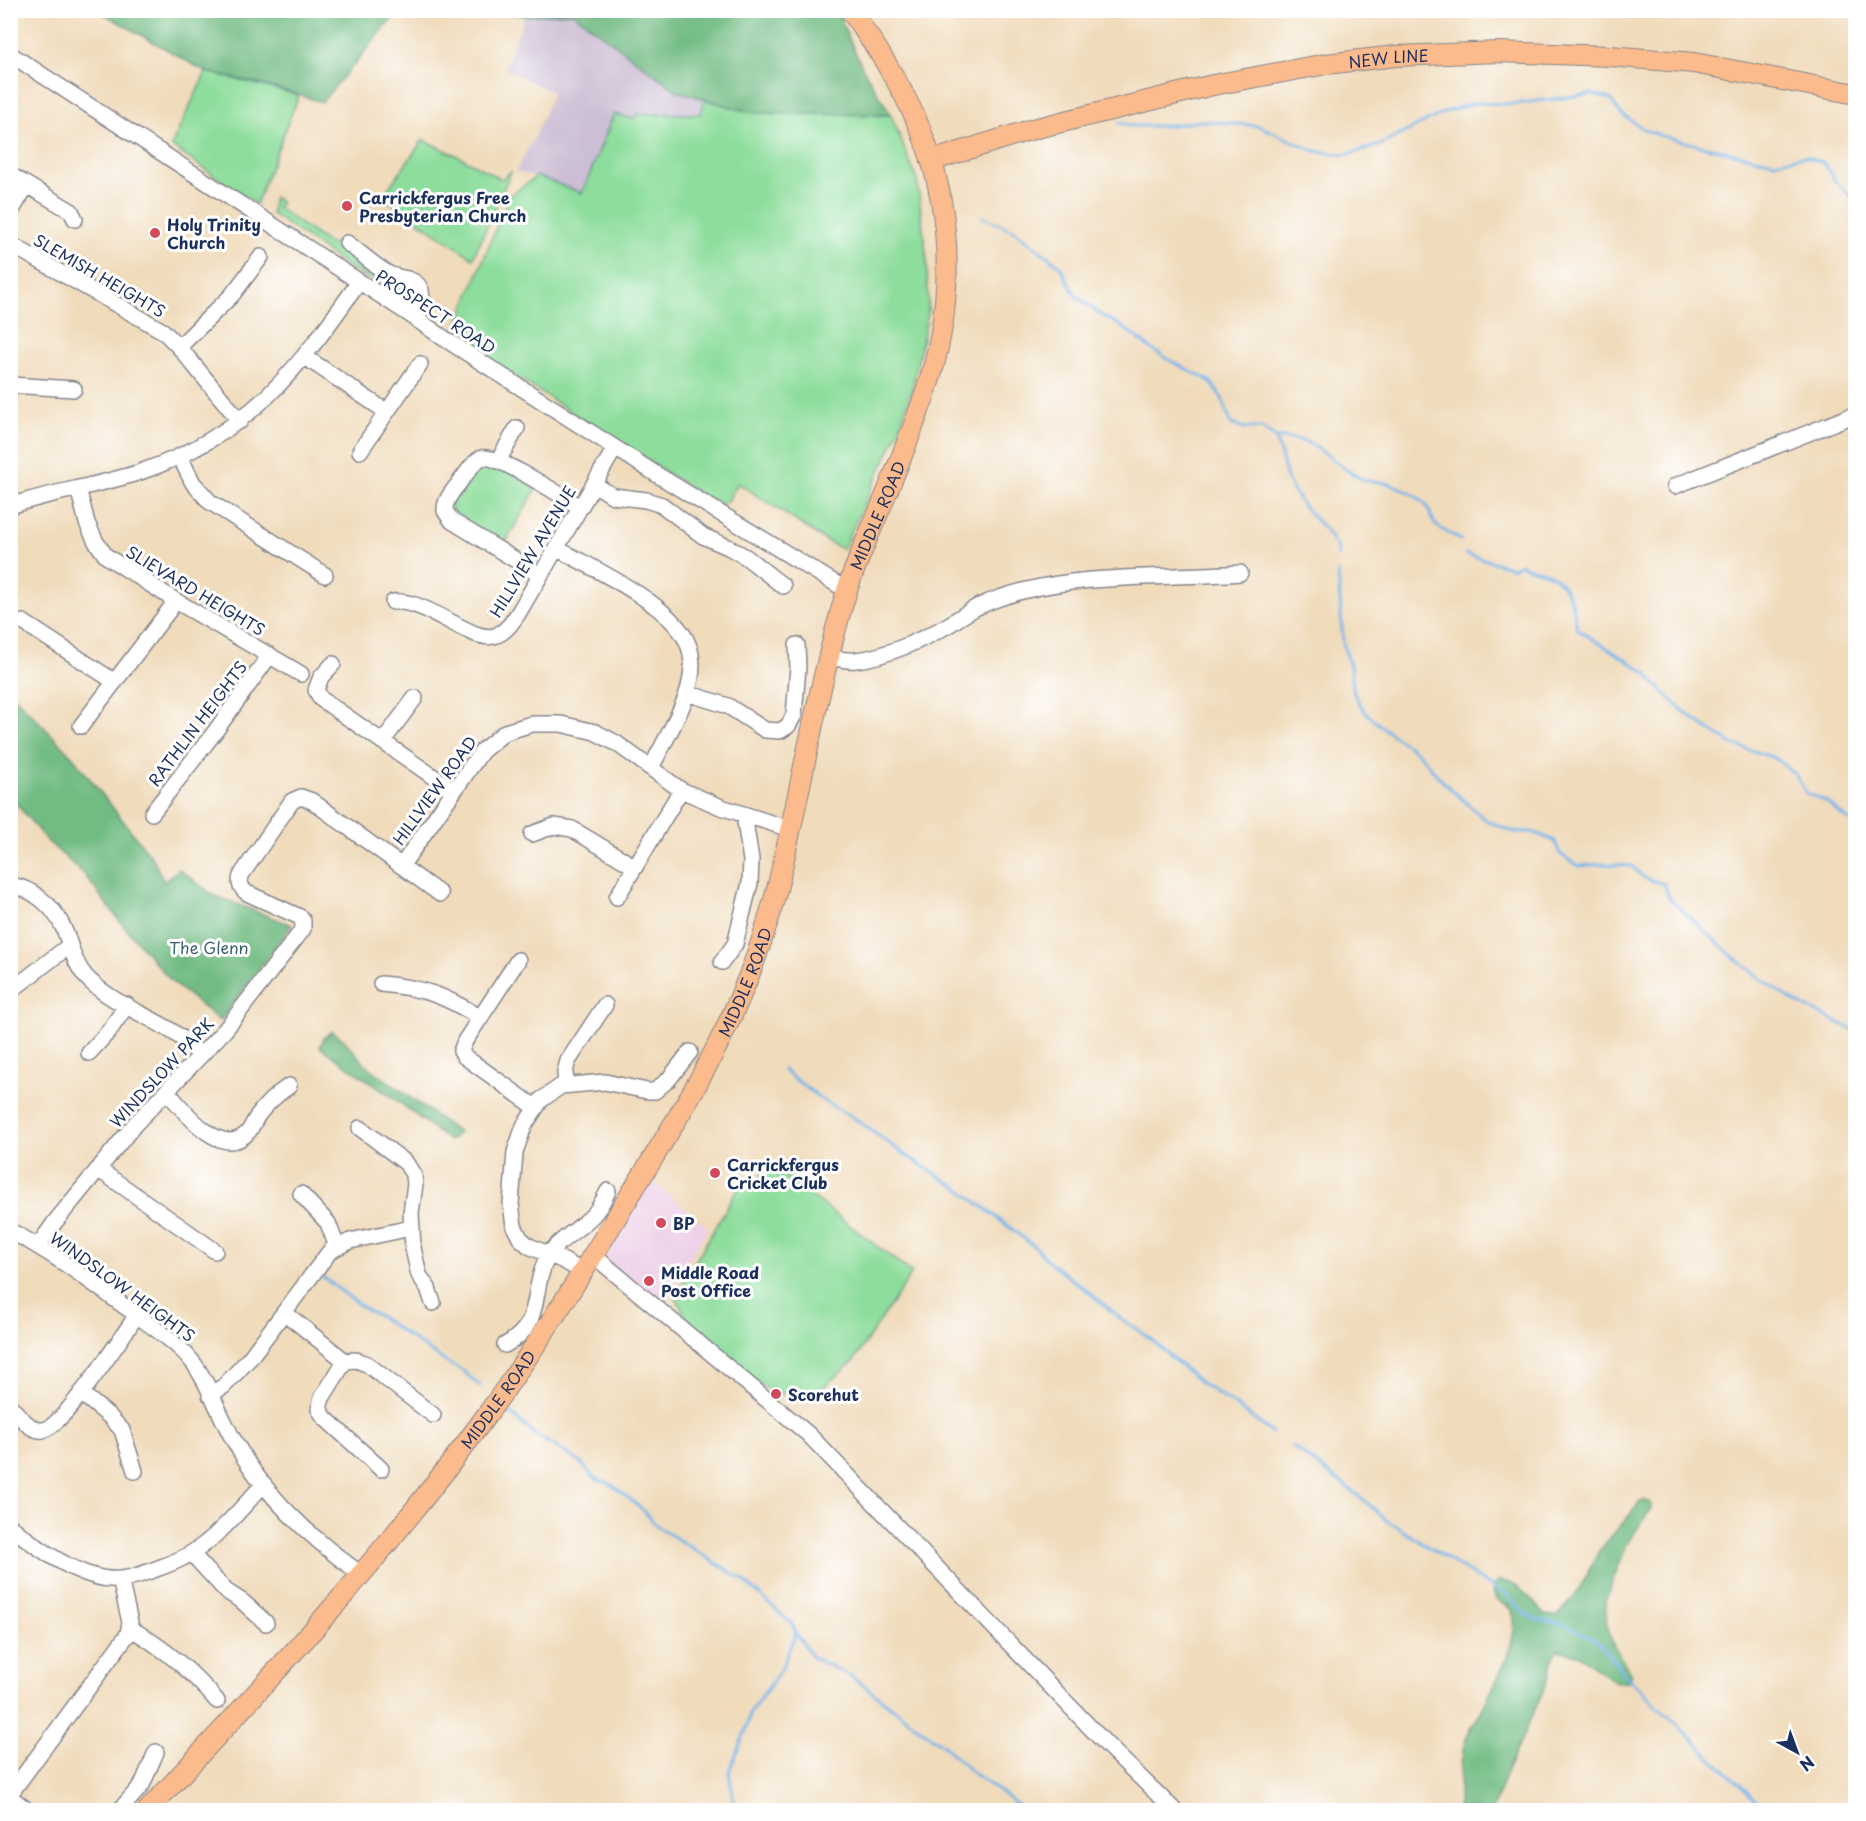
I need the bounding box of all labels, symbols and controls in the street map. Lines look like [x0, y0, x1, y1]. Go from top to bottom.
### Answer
street label: NEW LINE [1347, 43, 1429, 73]
place label: Carrickfergus Free Presbyterian Church [359, 185, 526, 227]
marker: Carrickfergus Free Presbyterian Church [340, 199, 354, 213]
place label: Holy Trinity Church [167, 212, 261, 254]
marker: Holy Trinity Church [148, 226, 162, 240]
street label: SLEMISH HEIGHTS [30, 227, 170, 323]
street label: PROSPECT ROAD [371, 263, 501, 359]
street label: MIDDLE ROAD [843, 457, 911, 573]
street label: HILLVIEW AVENUE [483, 480, 581, 622]
street label: SLIEVARD HEIGHTS [122, 539, 270, 641]
street label: RATHLIN HEIGHTS [142, 655, 252, 791]
street label: HILLVIEW ROAD [386, 730, 482, 850]
street label: MIDDLE ROAD [712, 924, 777, 1040]
park label: The Glenn [169, 935, 249, 959]
street label: WINDSLOW PARK [103, 1011, 219, 1132]
place label: Carrickfergus Cricket Club [727, 1152, 839, 1194]
marker: Carrickfergus Cricket Club [708, 1166, 722, 1180]
place label: BP [673, 1211, 695, 1235]
marker: BP [654, 1216, 668, 1230]
street label: WINDSLOW HEIGHTS [45, 1225, 201, 1347]
place label: Middle Road Post Office [661, 1260, 759, 1302]
marker: Middle Road Post Office [642, 1274, 656, 1288]
street label: MIDDLE ROAD [454, 1345, 541, 1453]
place label: Scorehut [788, 1382, 859, 1406]
marker: Scorehut [769, 1387, 783, 1401]
north arrow [1767, 1722, 1827, 1782]
text: N [1795, 1751, 1820, 1777]

